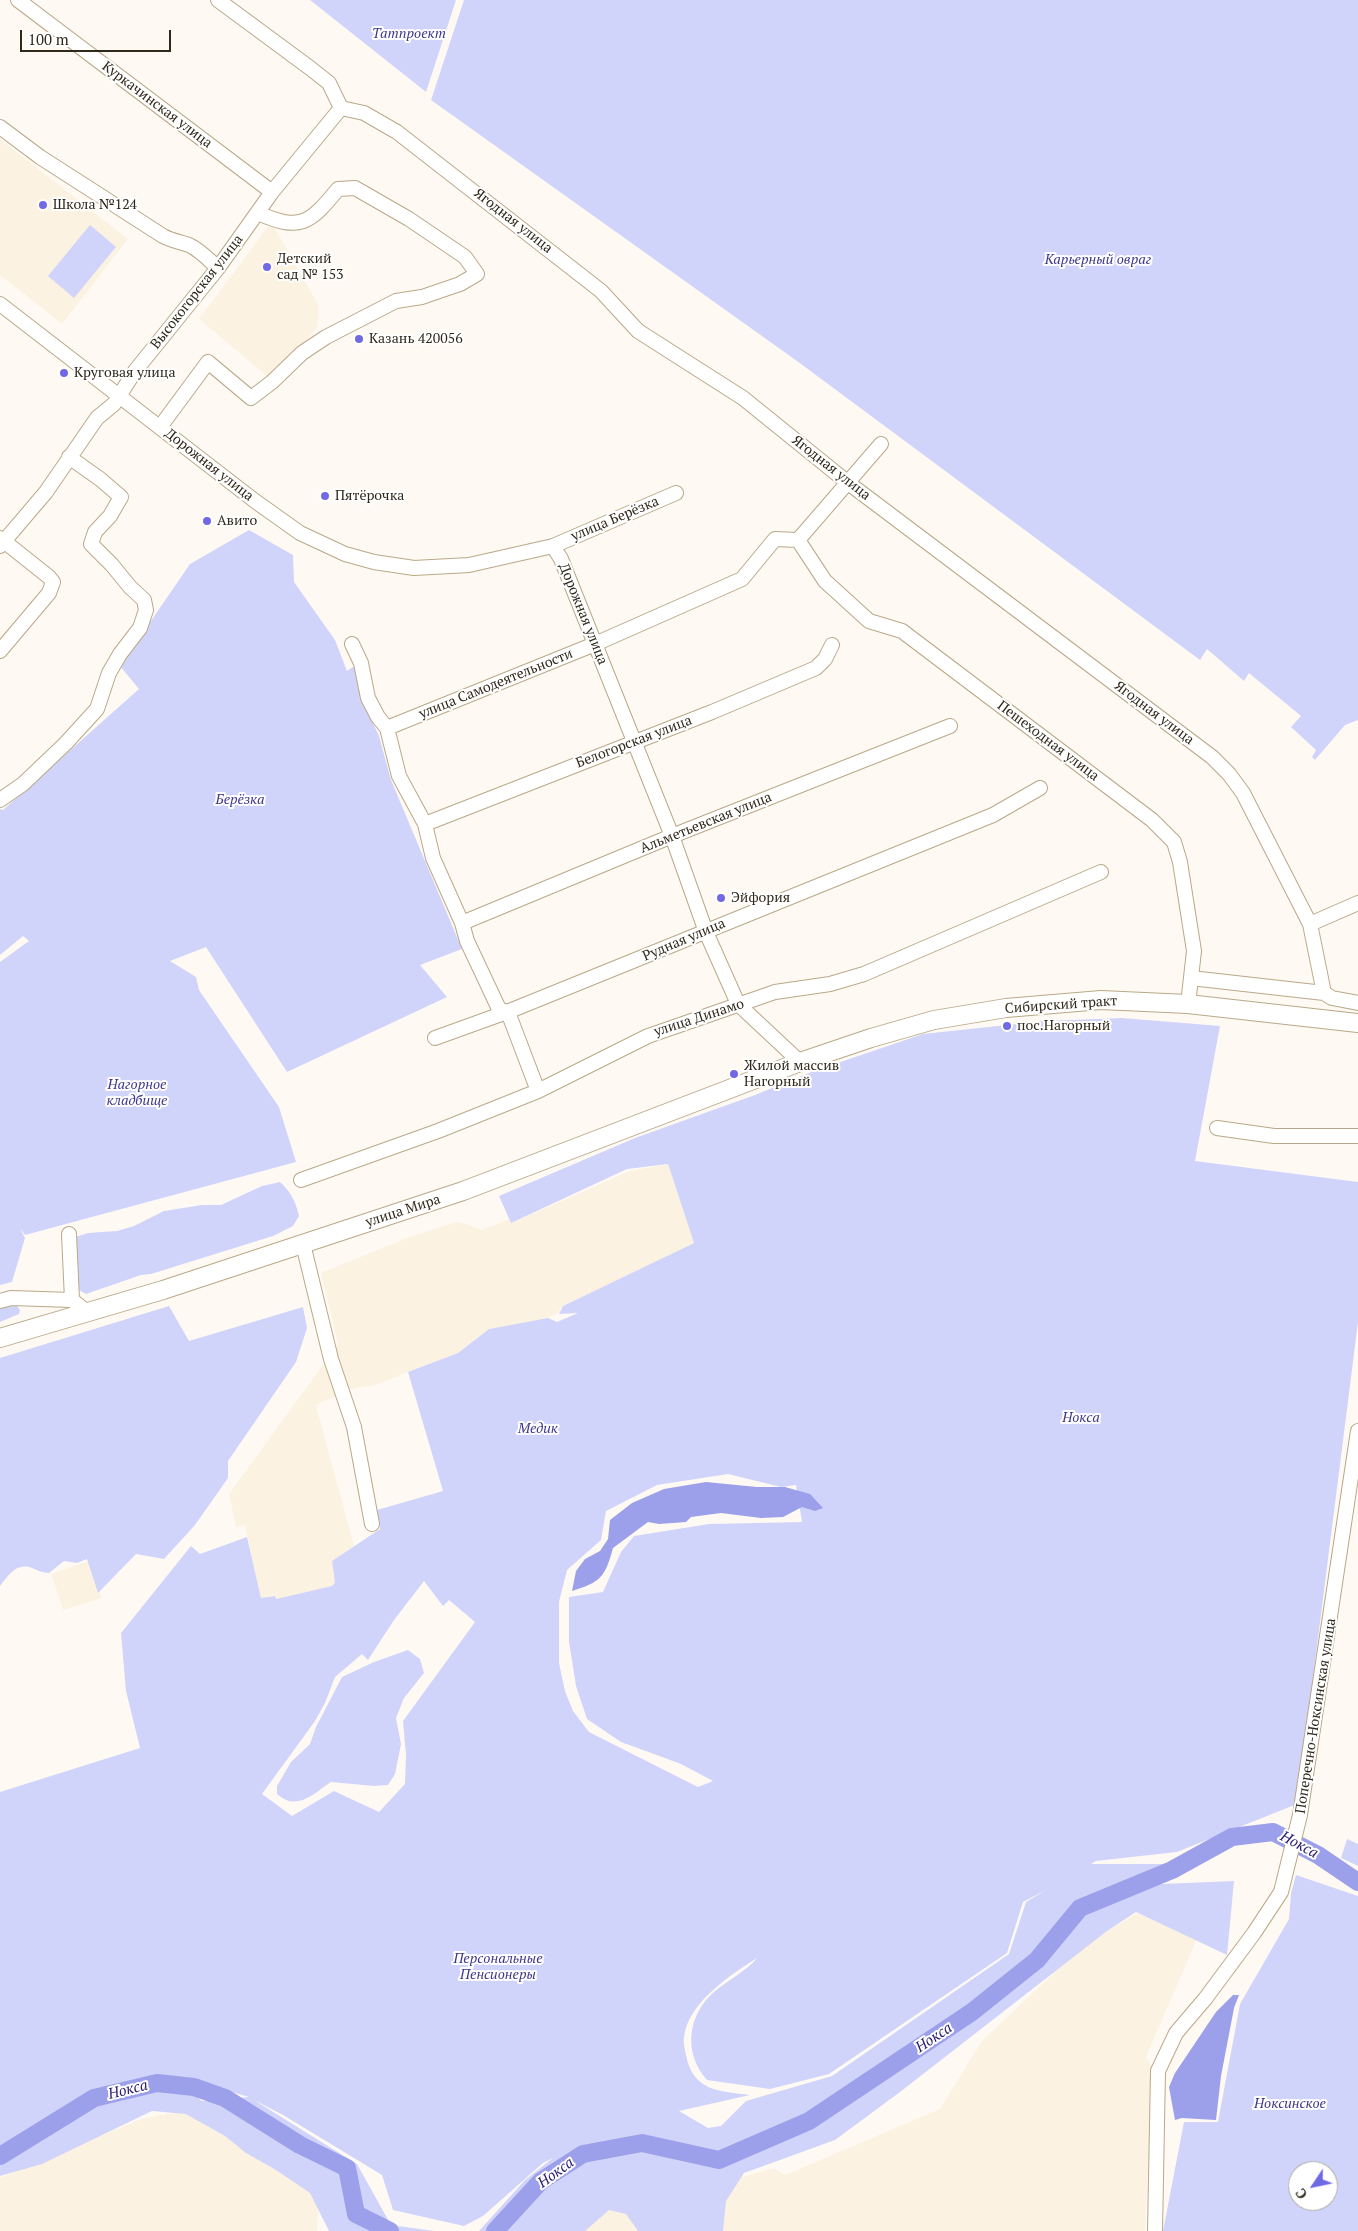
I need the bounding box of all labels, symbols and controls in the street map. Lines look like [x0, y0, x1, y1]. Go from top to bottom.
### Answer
scale bar [22, 20, 174, 52]
park label: Татпроект [372, 26, 446, 42]
text: 100 m [28, 29, 69, 49]
street label: Куркачинская улица [99, 58, 215, 152]
street label: Ягодная улица [470, 185, 556, 257]
place label: Школа №124 [53, 197, 137, 213]
marker: Школа №124 [37, 199, 49, 211]
street label: Высокогорская улица [147, 231, 247, 353]
place label: Детский сад № 153 [277, 251, 344, 284]
park label: Карьерный овраг [1045, 252, 1151, 268]
marker: Детский сад № 153 [261, 261, 273, 273]
place label: Казань 420056 [369, 331, 463, 347]
marker: Казань 420056 [353, 333, 365, 345]
place label: Круговая улица [74, 365, 175, 381]
marker: Круговая улица [58, 367, 70, 379]
street label: Дорожная улица [161, 425, 257, 505]
street label: Ягодная улица [788, 432, 874, 504]
place label: Пятёрочка [335, 488, 404, 504]
marker: Пятёрочка [319, 490, 331, 502]
street label: улица Берёзка [569, 493, 661, 545]
place label: Авито [217, 513, 257, 529]
marker: Авито [201, 515, 213, 527]
street label: Дорожная улица [555, 561, 611, 667]
street label: улица Самодеятельности [417, 645, 575, 723]
street label: Ягодная улица [1111, 678, 1197, 748]
street label: Пешеходная улица [994, 697, 1102, 785]
street label: Белогорская улица [574, 712, 694, 772]
street label: Альметьевская улица [638, 789, 774, 857]
park label: Берёзка [215, 792, 265, 808]
place label: Эйфория [731, 890, 790, 906]
marker: Эйфория [715, 892, 727, 904]
street label: Рудная улица [640, 915, 728, 965]
street label: Сибирский тракт [1004, 993, 1118, 1017]
street label: улица Динамо [652, 996, 746, 1040]
place label: пос.Нагорный [1017, 1018, 1110, 1034]
marker: пос.Нагорный [1001, 1020, 1013, 1032]
place label: Жилой массив Нагорный [744, 1058, 839, 1090]
marker: Жилой массив Нагорный [728, 1068, 740, 1080]
park label: Нагорное кладбище [107, 1077, 167, 1110]
street label: улица Мира [363, 1191, 443, 1231]
park label: Нокса [1062, 1410, 1100, 1426]
park label: Медик [518, 1421, 558, 1437]
street label: Поперечно-Ноксинская улица [1292, 1617, 1340, 1815]
water label: Нокса [1277, 1828, 1321, 1862]
park label: Персональные Пенсионеры [453, 1951, 543, 1984]
water label: Нокса [912, 2019, 956, 2057]
water label: Нокса [106, 2076, 150, 2104]
park label: Ноксинское [1254, 2096, 1326, 2112]
water label: Нокса [534, 2154, 578, 2192]
north arrow [1288, 2161, 1338, 2211]
text: С [1291, 2185, 1311, 2203]

